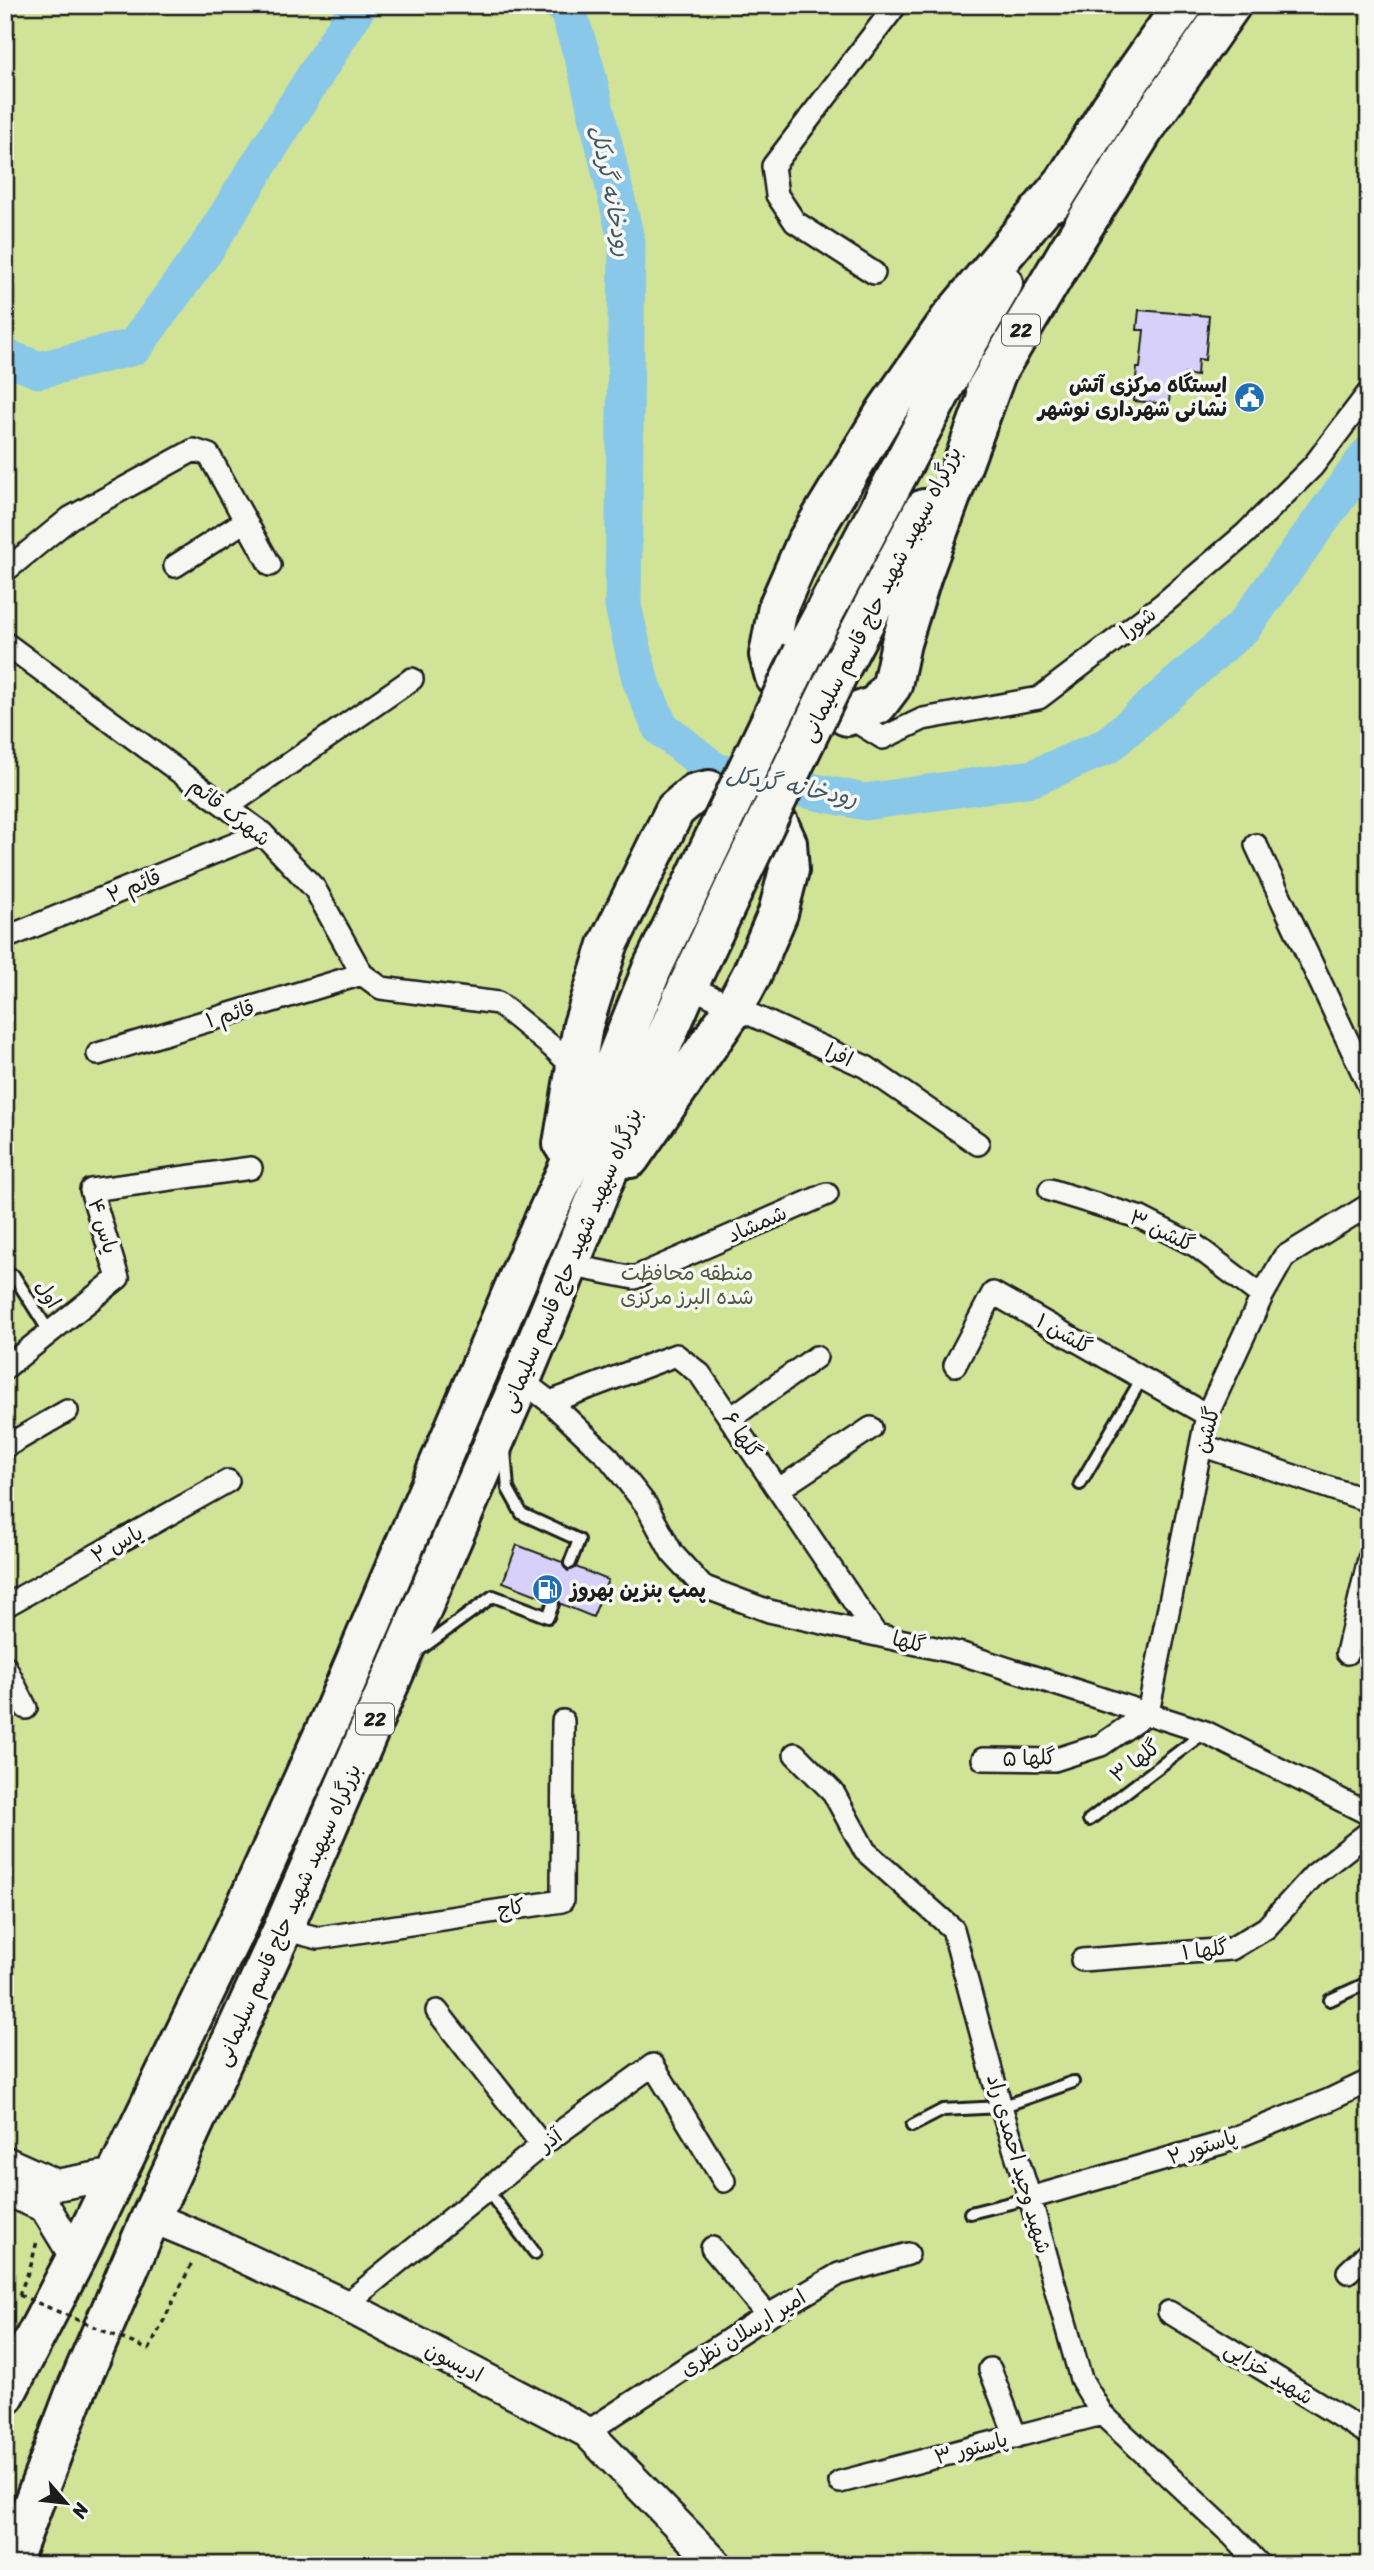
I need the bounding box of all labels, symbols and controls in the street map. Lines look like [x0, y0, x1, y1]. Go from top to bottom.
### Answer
water label: رودخانه گردکل [578, 122, 644, 260]
road number: 22 [1002, 314, 1040, 346]
place label: ایستگاه مرکزی آتش نشانی شهرداری نوشهر [1036, 366, 1227, 428]
public building icon: ایستگاه مرکزی آتش نشانی شهرداری نوشهر [1233, 380, 1267, 414]
street label: بزرگراه سپهبد شهید حاج قاسم سلیمانی [790, 439, 972, 749]
street label: شورا [1111, 596, 1165, 650]
water label: رودخانه گردکل [723, 753, 861, 819]
street label: شهرک قائم [180, 767, 280, 857]
street label: قائم ۲ [101, 858, 167, 914]
street label: قائم ۱ [201, 989, 259, 1039]
street label: افرا [818, 1032, 860, 1078]
street label: بزرگراه سپهبد شهید حاج قاسم سلیمانی [489, 1102, 653, 1418]
street label: یاس ۴ [77, 1193, 129, 1259]
street label: شمشاد [721, 1194, 793, 1254]
street label: گلشن ۳ [1122, 1199, 1202, 1263]
park label: منطقه محافظت شده البرز مرکزی [620, 1254, 754, 1316]
street label: اول [24, 1272, 72, 1316]
street label: گلشن ۱ [1029, 1303, 1099, 1365]
street label: گلشن [1183, 1402, 1231, 1458]
street label: گلها ۶ [712, 1403, 772, 1467]
street label: یاس ۲ [84, 1514, 150, 1574]
place label: پمپ بنزین بهروز [568, 1571, 706, 1609]
fuel station icon: پمپ بنزین بهروز [530, 1573, 564, 1607]
street label: گلها [888, 1620, 930, 1664]
road number: 22 [356, 1704, 394, 1735]
street label: گلها ۳ [1101, 1729, 1169, 1793]
street label: گلها ۵ [1002, 1738, 1056, 1778]
street label: بزرگراه سپهبد شهید حاج قاسم سلیمانی [204, 1757, 372, 2073]
street label: کاج [494, 1887, 528, 1929]
street label: گلها ۱ [1180, 1928, 1230, 1972]
street label: شهید وحید احمدی راد [975, 2070, 1063, 2258]
street label: آذر [528, 2117, 571, 2163]
street label: پاستور ۲ [1162, 2118, 1242, 2176]
street label: امیر ارسلان نظری [672, 2279, 814, 2387]
street label: شهید خزایی [1217, 2330, 1321, 2416]
street label: ادیسون [418, 2331, 490, 2393]
street label: پاستور ۳ [930, 2420, 1012, 2476]
north arrow [32, 2468, 102, 2538]
text: N [63, 2496, 99, 2525]

